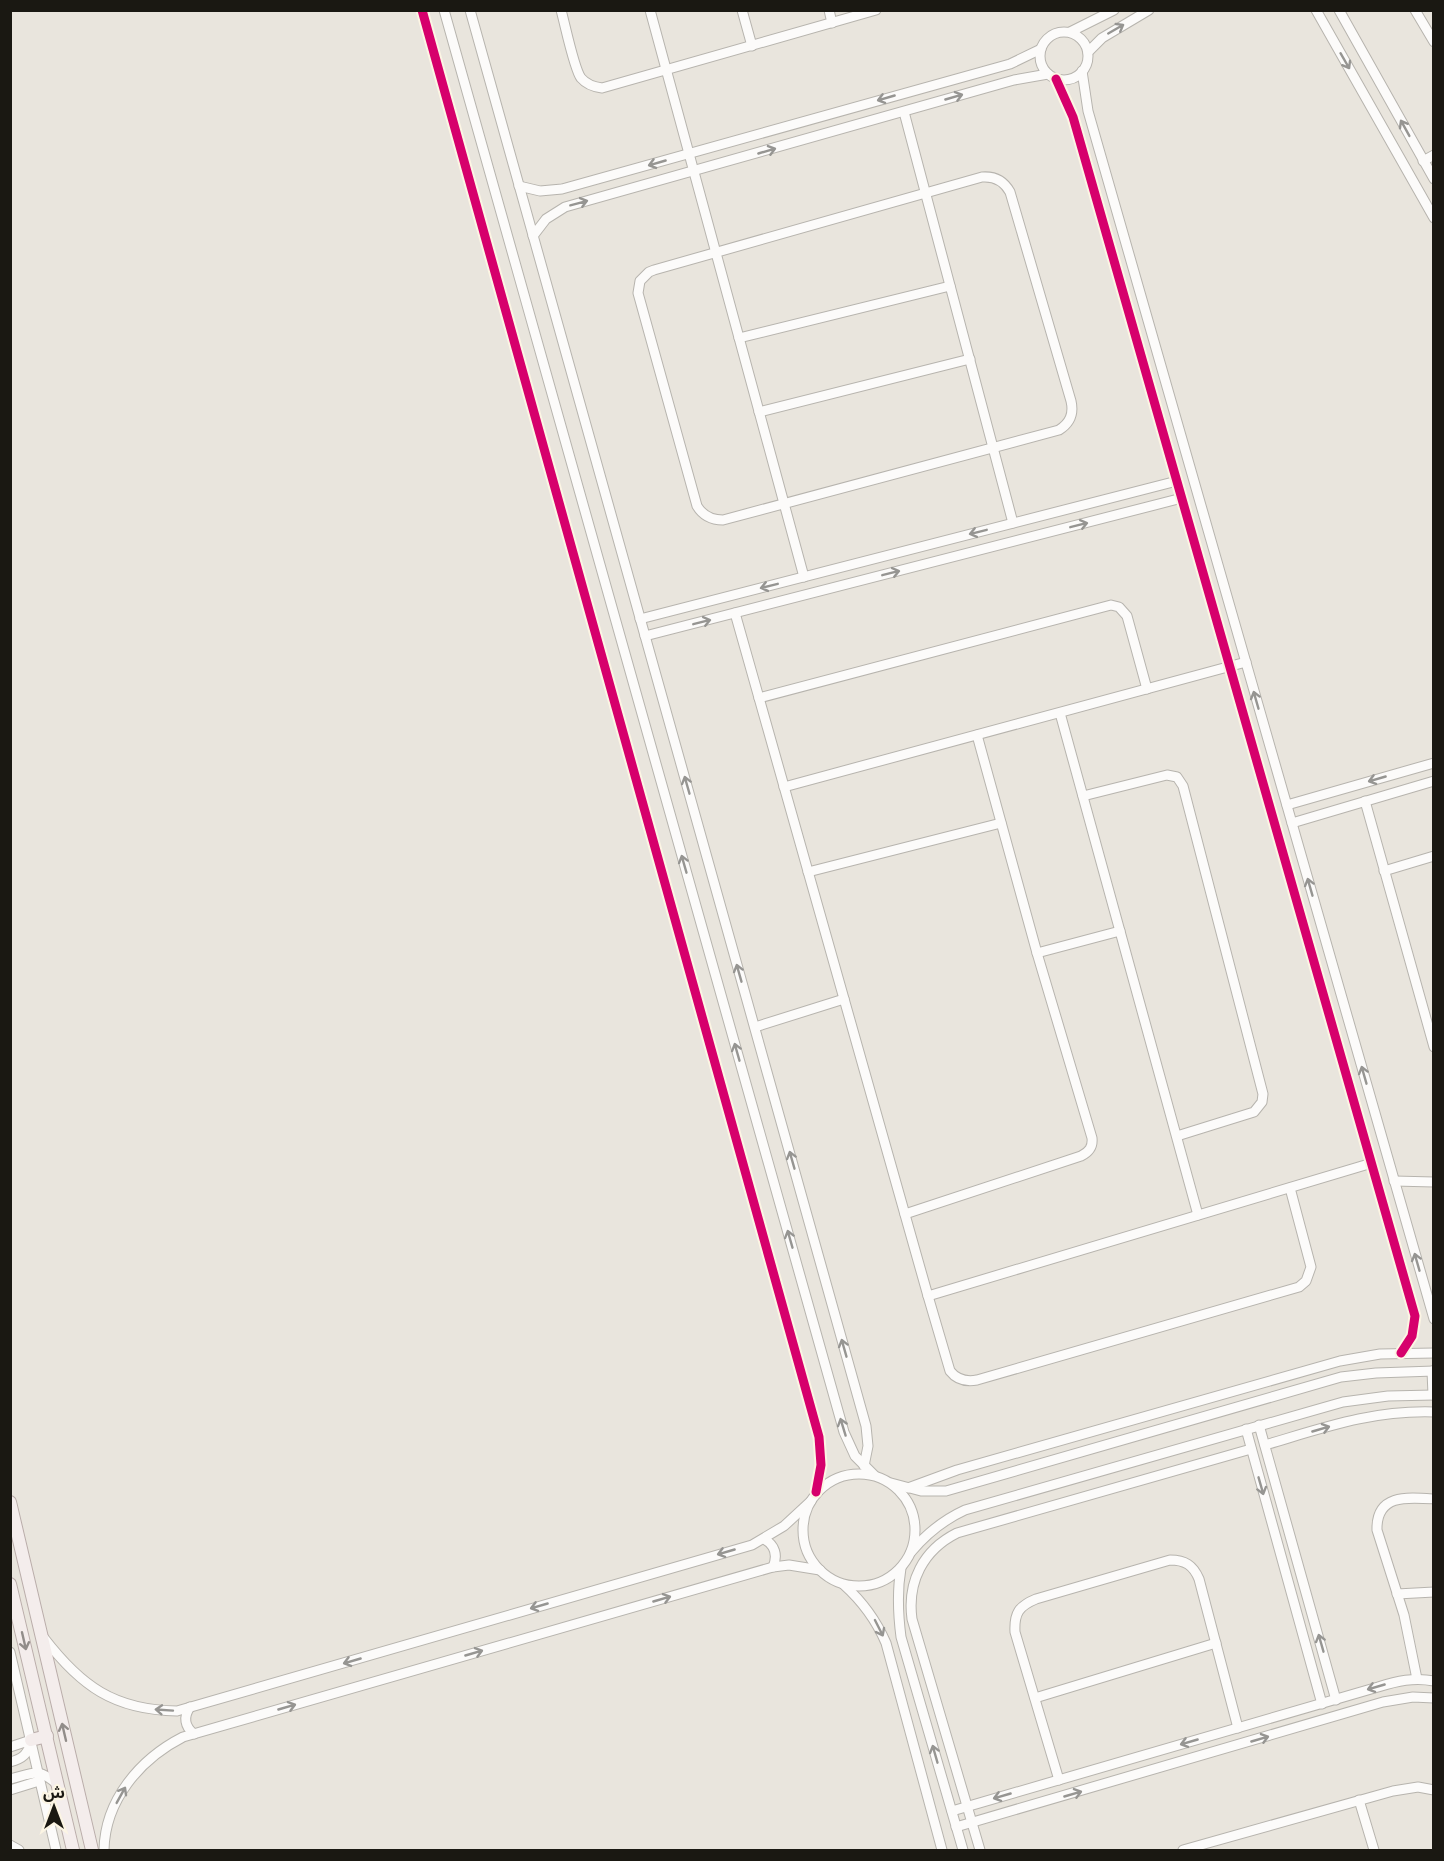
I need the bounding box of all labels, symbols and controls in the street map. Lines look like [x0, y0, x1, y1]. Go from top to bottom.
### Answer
one-way arrow [1107, 23, 1125, 34]
one-way arrow [1339, 53, 1351, 70]
one-way arrow [945, 91, 964, 103]
one-way arrow [876, 93, 895, 105]
one-way arrow [1399, 120, 1411, 137]
one-way arrow [757, 145, 776, 156]
one-way arrow [648, 157, 667, 169]
one-way arrow [569, 197, 588, 208]
one-way arrow [1070, 518, 1089, 530]
one-way arrow [969, 527, 988, 538]
one-way arrow [881, 567, 900, 579]
one-way arrow [759, 581, 778, 592]
one-way arrow [692, 615, 711, 627]
one-way arrow [1250, 691, 1262, 710]
one-way arrow [1368, 774, 1387, 785]
one-way arrow [680, 776, 692, 795]
one-way arrow [678, 855, 689, 874]
one-way arrow [1304, 878, 1315, 897]
one-way arrow [733, 963, 744, 982]
one-way arrow [731, 1042, 742, 1061]
one-way arrow [1357, 1066, 1369, 1085]
one-way arrow [786, 1151, 797, 1170]
one-way arrow [783, 1230, 795, 1249]
one-way arrow [1411, 1253, 1422, 1272]
one-way arrow [838, 1339, 849, 1358]
one-way arrow [836, 1418, 847, 1437]
one-way arrow [1311, 1422, 1330, 1434]
one-way arrow [1256, 1476, 1268, 1495]
one-way arrow [717, 1547, 736, 1558]
one-way arrow [652, 1593, 671, 1604]
one-way arrow [530, 1601, 549, 1612]
one-way arrow [873, 1619, 885, 1637]
one-way arrow [19, 1632, 31, 1651]
one-way arrow [1314, 1634, 1326, 1653]
one-way arrow [464, 1647, 483, 1658]
one-way arrow [343, 1656, 362, 1667]
one-way arrow [1367, 1682, 1386, 1693]
one-way arrow [277, 1701, 296, 1712]
one-way arrow [154, 1705, 174, 1716]
one-way arrow [58, 1723, 70, 1742]
one-way arrow [1250, 1733, 1269, 1744]
one-way arrow [1180, 1737, 1199, 1748]
one-way arrow [929, 1745, 940, 1764]
north arrow [24, 1777, 84, 1837]
text: ش [43, 1783, 65, 1802]
one-way arrow [115, 1787, 127, 1804]
one-way arrow [1063, 1788, 1082, 1799]
one-way arrow [993, 1791, 1012, 1802]

